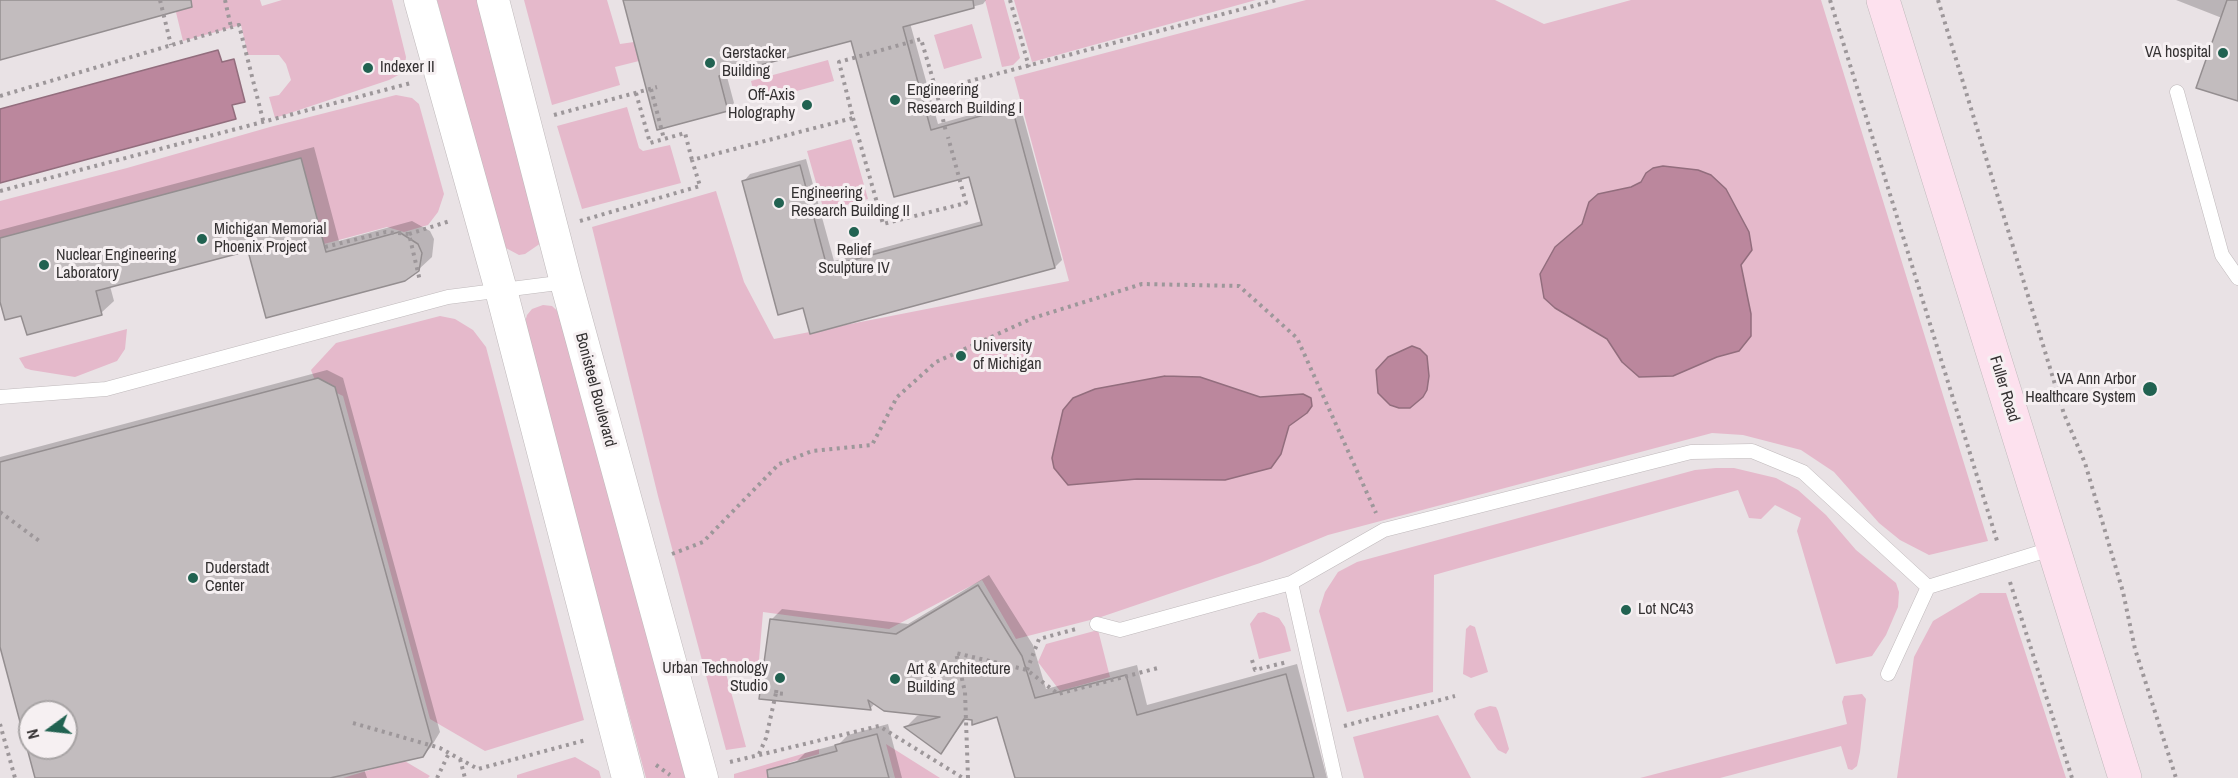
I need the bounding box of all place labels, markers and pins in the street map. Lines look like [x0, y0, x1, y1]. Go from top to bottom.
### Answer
place label: VA hospital [2145, 43, 2211, 63]
place label: Gerstacker Building [722, 44, 786, 82]
marker: VA hospital [2216, 46, 2230, 60]
marker: Gerstacker Building [703, 56, 717, 70]
place label: Indexer II [380, 58, 435, 78]
marker: Indexer II [361, 61, 375, 75]
place label: Engineering Research Building I [907, 81, 1022, 119]
place label: Off-Axis Holography [728, 86, 795, 124]
marker: Engineering Research Building I [888, 93, 902, 107]
marker: Off-Axis Holography [800, 98, 814, 112]
place label: Engineering Research Building II [791, 184, 910, 222]
marker: Engineering Research Building II [772, 196, 786, 210]
place label: Michigan Memorial Phoenix Project [214, 220, 326, 258]
marker: Relief Sculpture IV [847, 225, 861, 239]
marker: Michigan Memorial Phoenix Project [195, 232, 209, 246]
place label: Relief Sculpture IV [818, 241, 890, 279]
place label: Nuclear Engineering Laboratory [56, 246, 176, 284]
marker: Nuclear Engineering Laboratory [37, 258, 51, 272]
place label: University of Michigan [973, 337, 1042, 375]
marker: University of Michigan [954, 349, 968, 363]
place label: VA Ann Arbor Healthcare System [2025, 370, 2136, 408]
marker: VA Ann Arbor Healthcare System [2141, 380, 2159, 398]
place label: Duderstadt Center [205, 559, 269, 597]
marker: Duderstadt Center [186, 571, 200, 585]
place label: Lot NC43 [1638, 600, 1693, 620]
marker: Lot NC43 [1619, 603, 1633, 617]
place label: Urban Technology Studio [662, 659, 768, 697]
place label: Art & Architecture Building [907, 660, 1011, 698]
marker: Urban Technology Studio [773, 671, 787, 685]
marker: Art & Architecture Building [888, 672, 902, 686]

